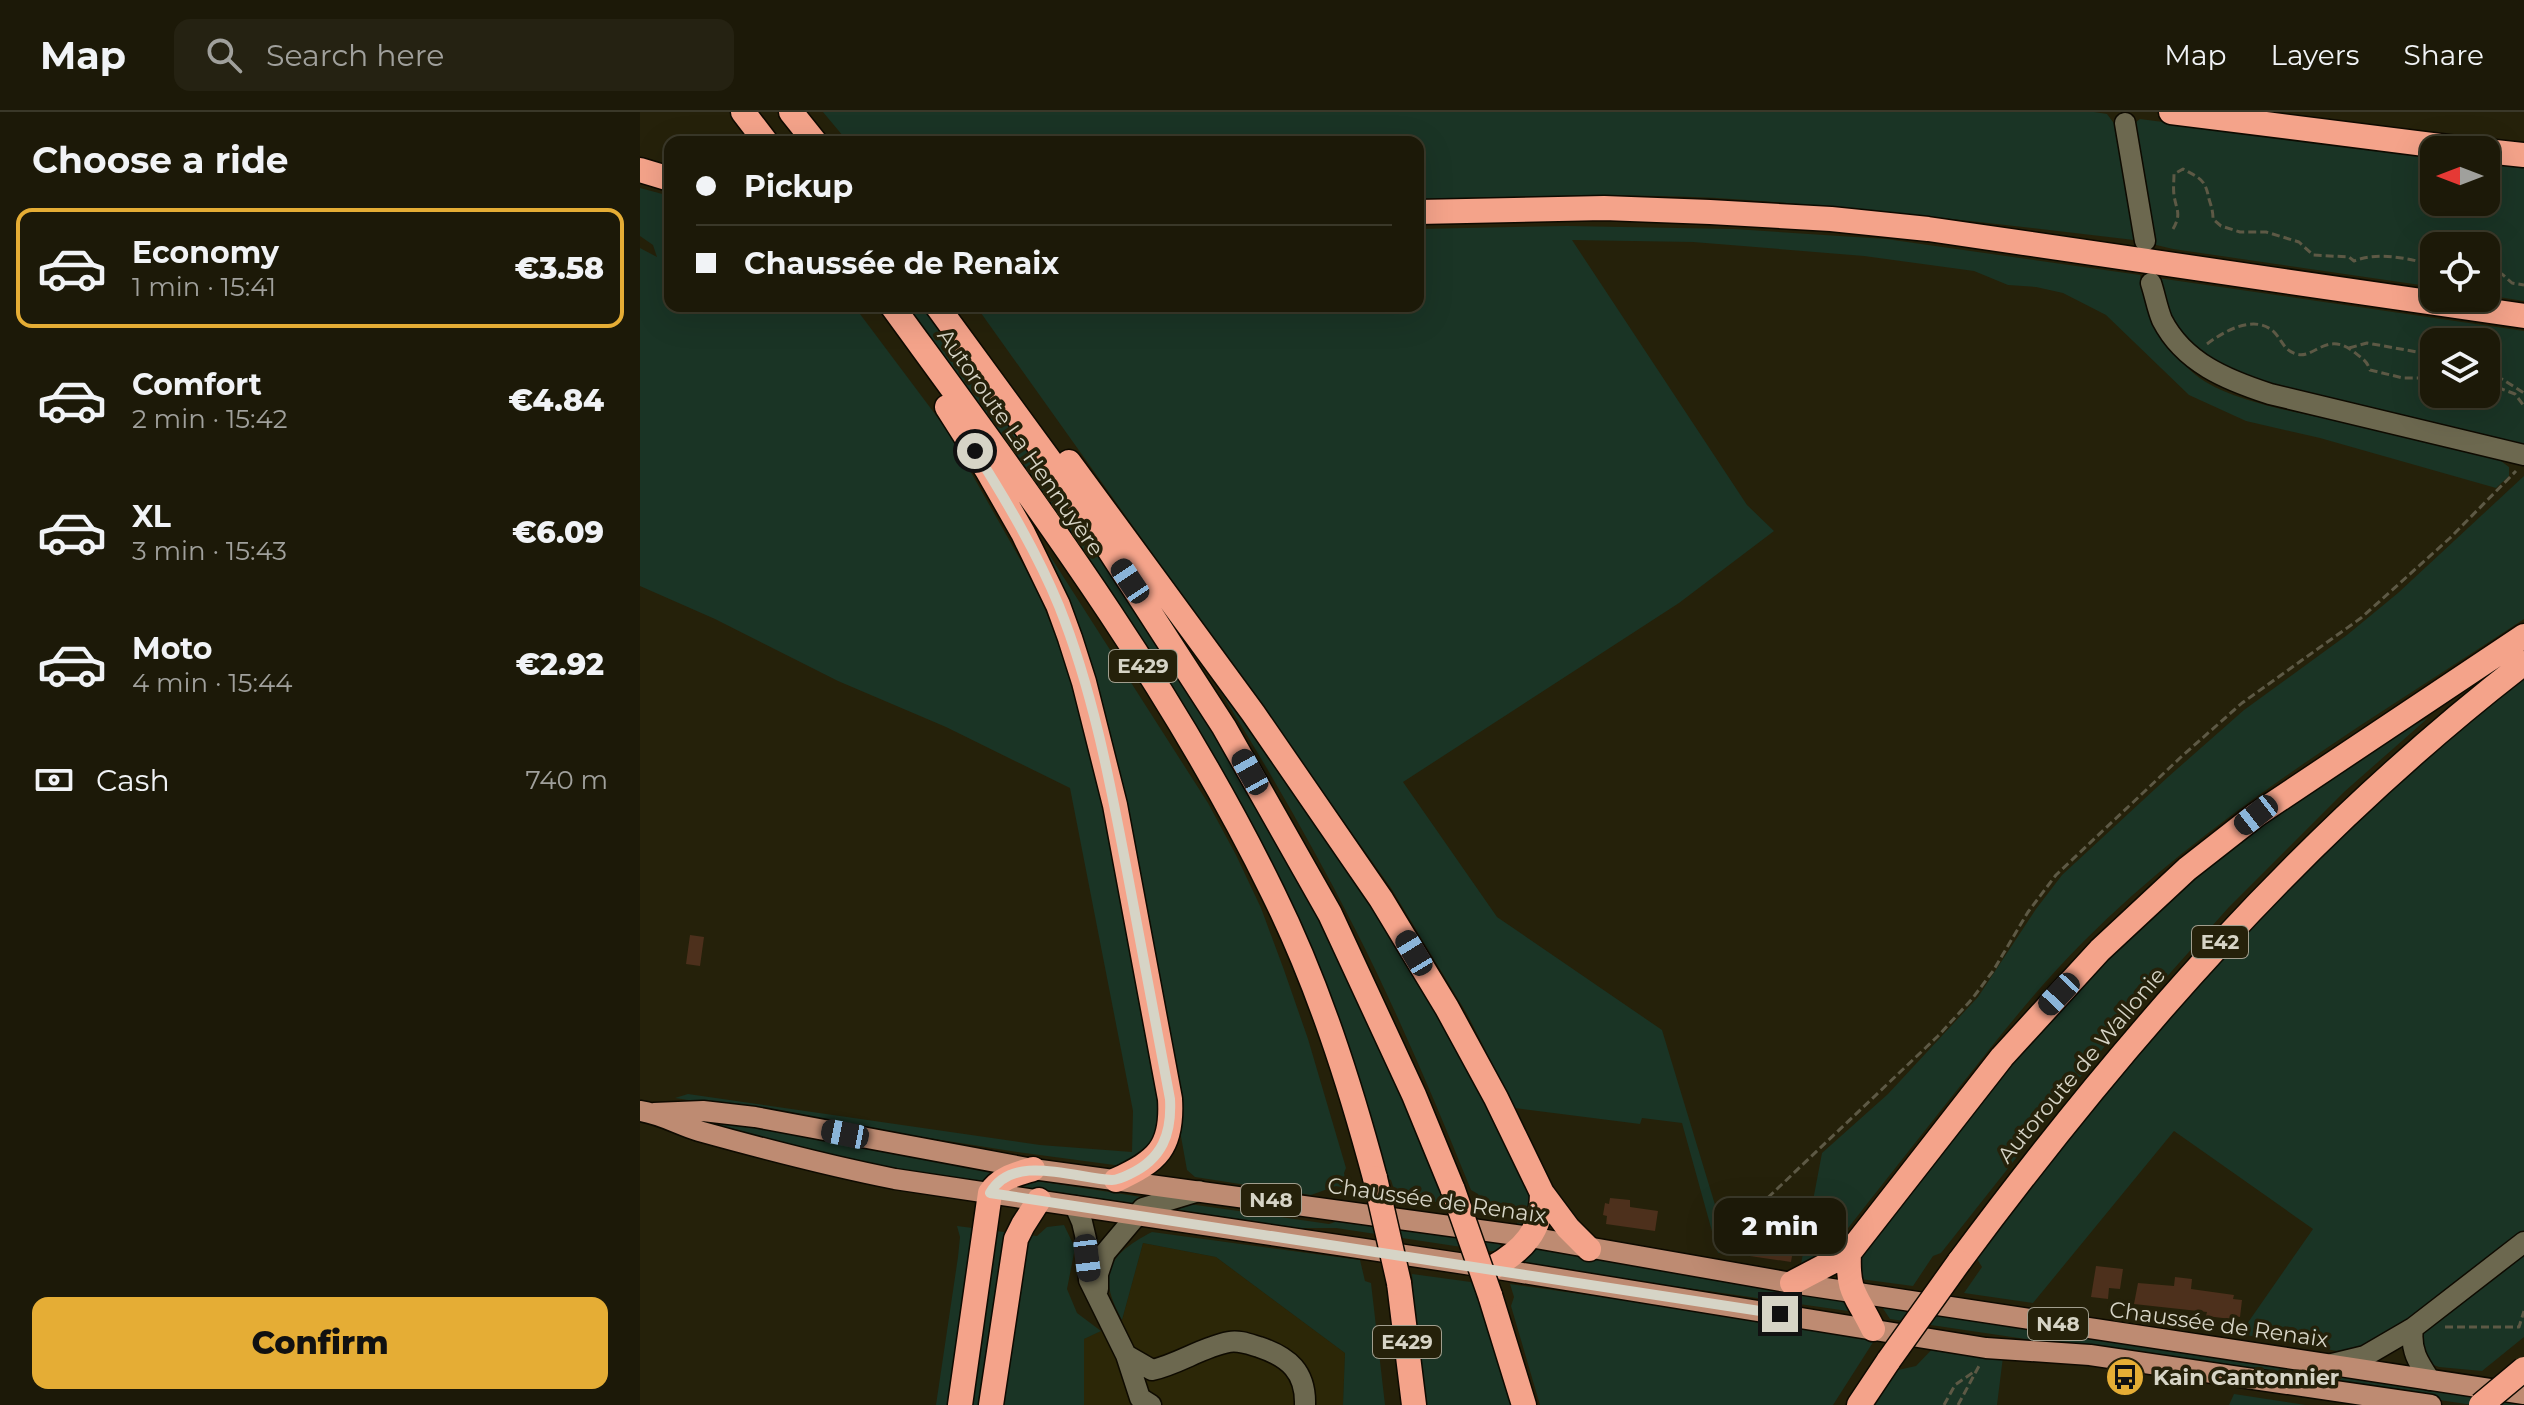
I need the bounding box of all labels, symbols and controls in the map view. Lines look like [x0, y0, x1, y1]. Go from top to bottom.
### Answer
search box [174, 19, 734, 91]
text: Map [40, 32, 126, 79]
icon: search [202, 33, 246, 77]
text: Search here [266, 37, 444, 74]
text: Map [2164, 38, 2227, 72]
text: Layers [2271, 38, 2360, 72]
text: Share [2404, 38, 2484, 72]
north arrow [2420, 136, 2500, 216]
map controls [2420, 136, 2500, 408]
text: Choose a ride [32, 138, 289, 182]
text: Pickup [744, 168, 853, 205]
icon: car [36, 232, 108, 304]
button: locate [2420, 232, 2500, 312]
text: Economy [132, 234, 279, 271]
text: Chaussée de Renaix [744, 245, 1059, 282]
text: €3.58 [515, 250, 604, 287]
text: 1 min · 15:41 [132, 271, 276, 303]
street label: Autoroute La Hennuyère [932, 323, 1109, 561]
button: layers [2420, 328, 2500, 408]
icon: car [36, 364, 108, 436]
text: Comfort [132, 366, 262, 403]
text: €4.84 [508, 382, 604, 419]
text: 2 min · 15:42 [132, 403, 287, 435]
route start [957, 433, 993, 469]
icon: car [36, 496, 108, 568]
text: XL [132, 498, 171, 535]
text: €6.09 [512, 514, 604, 551]
text: 3 min · 15:43 [132, 535, 287, 567]
car [1107, 554, 1153, 608]
icon: car [36, 628, 108, 700]
text: Moto [132, 630, 213, 667]
text: €2.92 [515, 646, 604, 683]
road number: E429 [1109, 650, 1177, 682]
text: 4 min · 15:44 [132, 667, 292, 699]
car [1228, 745, 1272, 799]
icon: cash [32, 758, 76, 802]
text: Cash [96, 762, 170, 799]
text: 740 m [526, 764, 608, 796]
car [2230, 791, 2282, 839]
car [1391, 926, 1437, 980]
road number: E42 [2192, 926, 2248, 958]
street label: Autoroute de Wallonie [1992, 962, 2171, 1169]
car [2034, 968, 2084, 1020]
car [819, 1118, 871, 1150]
street label: Chaussée de Renaix [1326, 1172, 1548, 1229]
road number: N48 [1241, 1184, 1301, 1216]
callout: 2 min [1714, 1198, 1846, 1254]
text: 2 min [1742, 1210, 1818, 1242]
car [1072, 1233, 1102, 1283]
route end [1762, 1296, 1798, 1332]
street label: Chaussée de Renaix [2108, 1296, 2330, 1353]
button: Confirm [32, 1297, 608, 1389]
road number: N48 [2028, 1308, 2088, 1340]
road number: E429 [1373, 1326, 1441, 1358]
bus stop icon: Kain Cantonnier [2104, 1356, 2146, 1398]
place label: Kain Cantonnier [2153, 1364, 2339, 1391]

